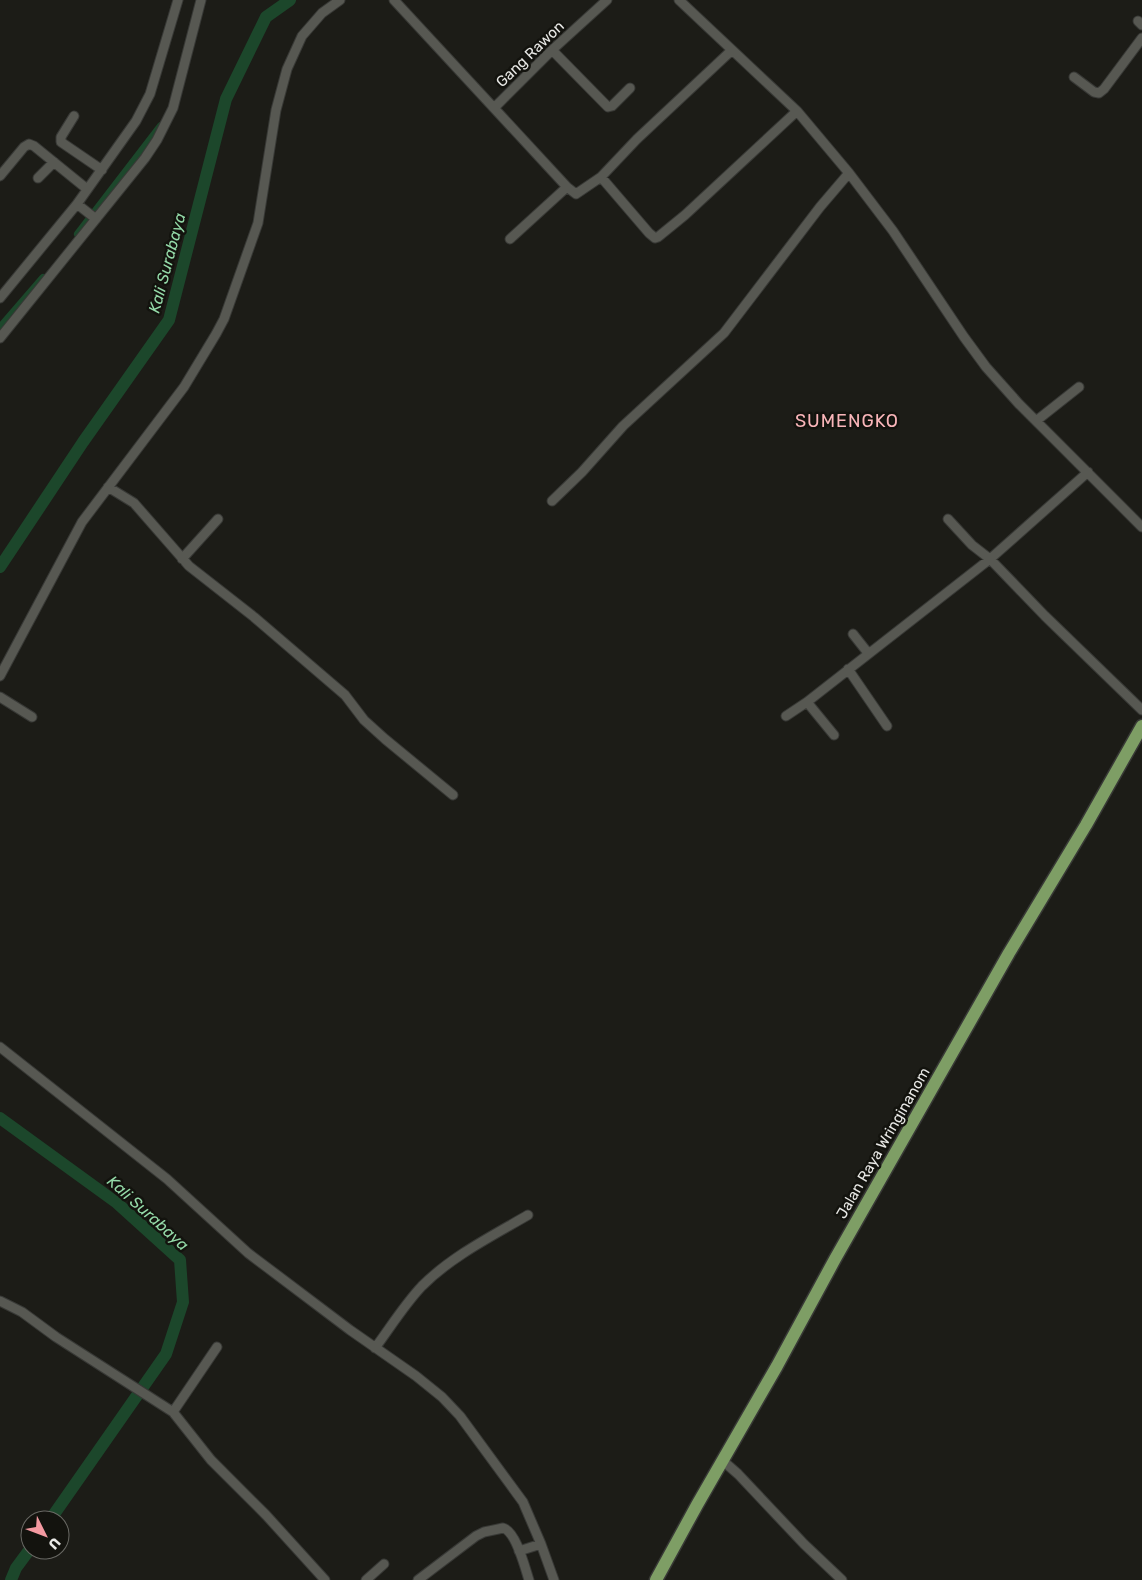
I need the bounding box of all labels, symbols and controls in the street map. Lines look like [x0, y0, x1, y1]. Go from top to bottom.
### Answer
street label: Gang Rawon [492, 17, 568, 91]
water label: Kali Surabaya [145, 211, 189, 315]
district label: SUMENGKO [795, 410, 899, 432]
street label: Jalan Raya Wringinanom [832, 1064, 934, 1222]
water label: Kali Surabaya [103, 1172, 193, 1254]
north arrow [20, 1510, 70, 1560]
text: U [45, 1534, 64, 1553]

